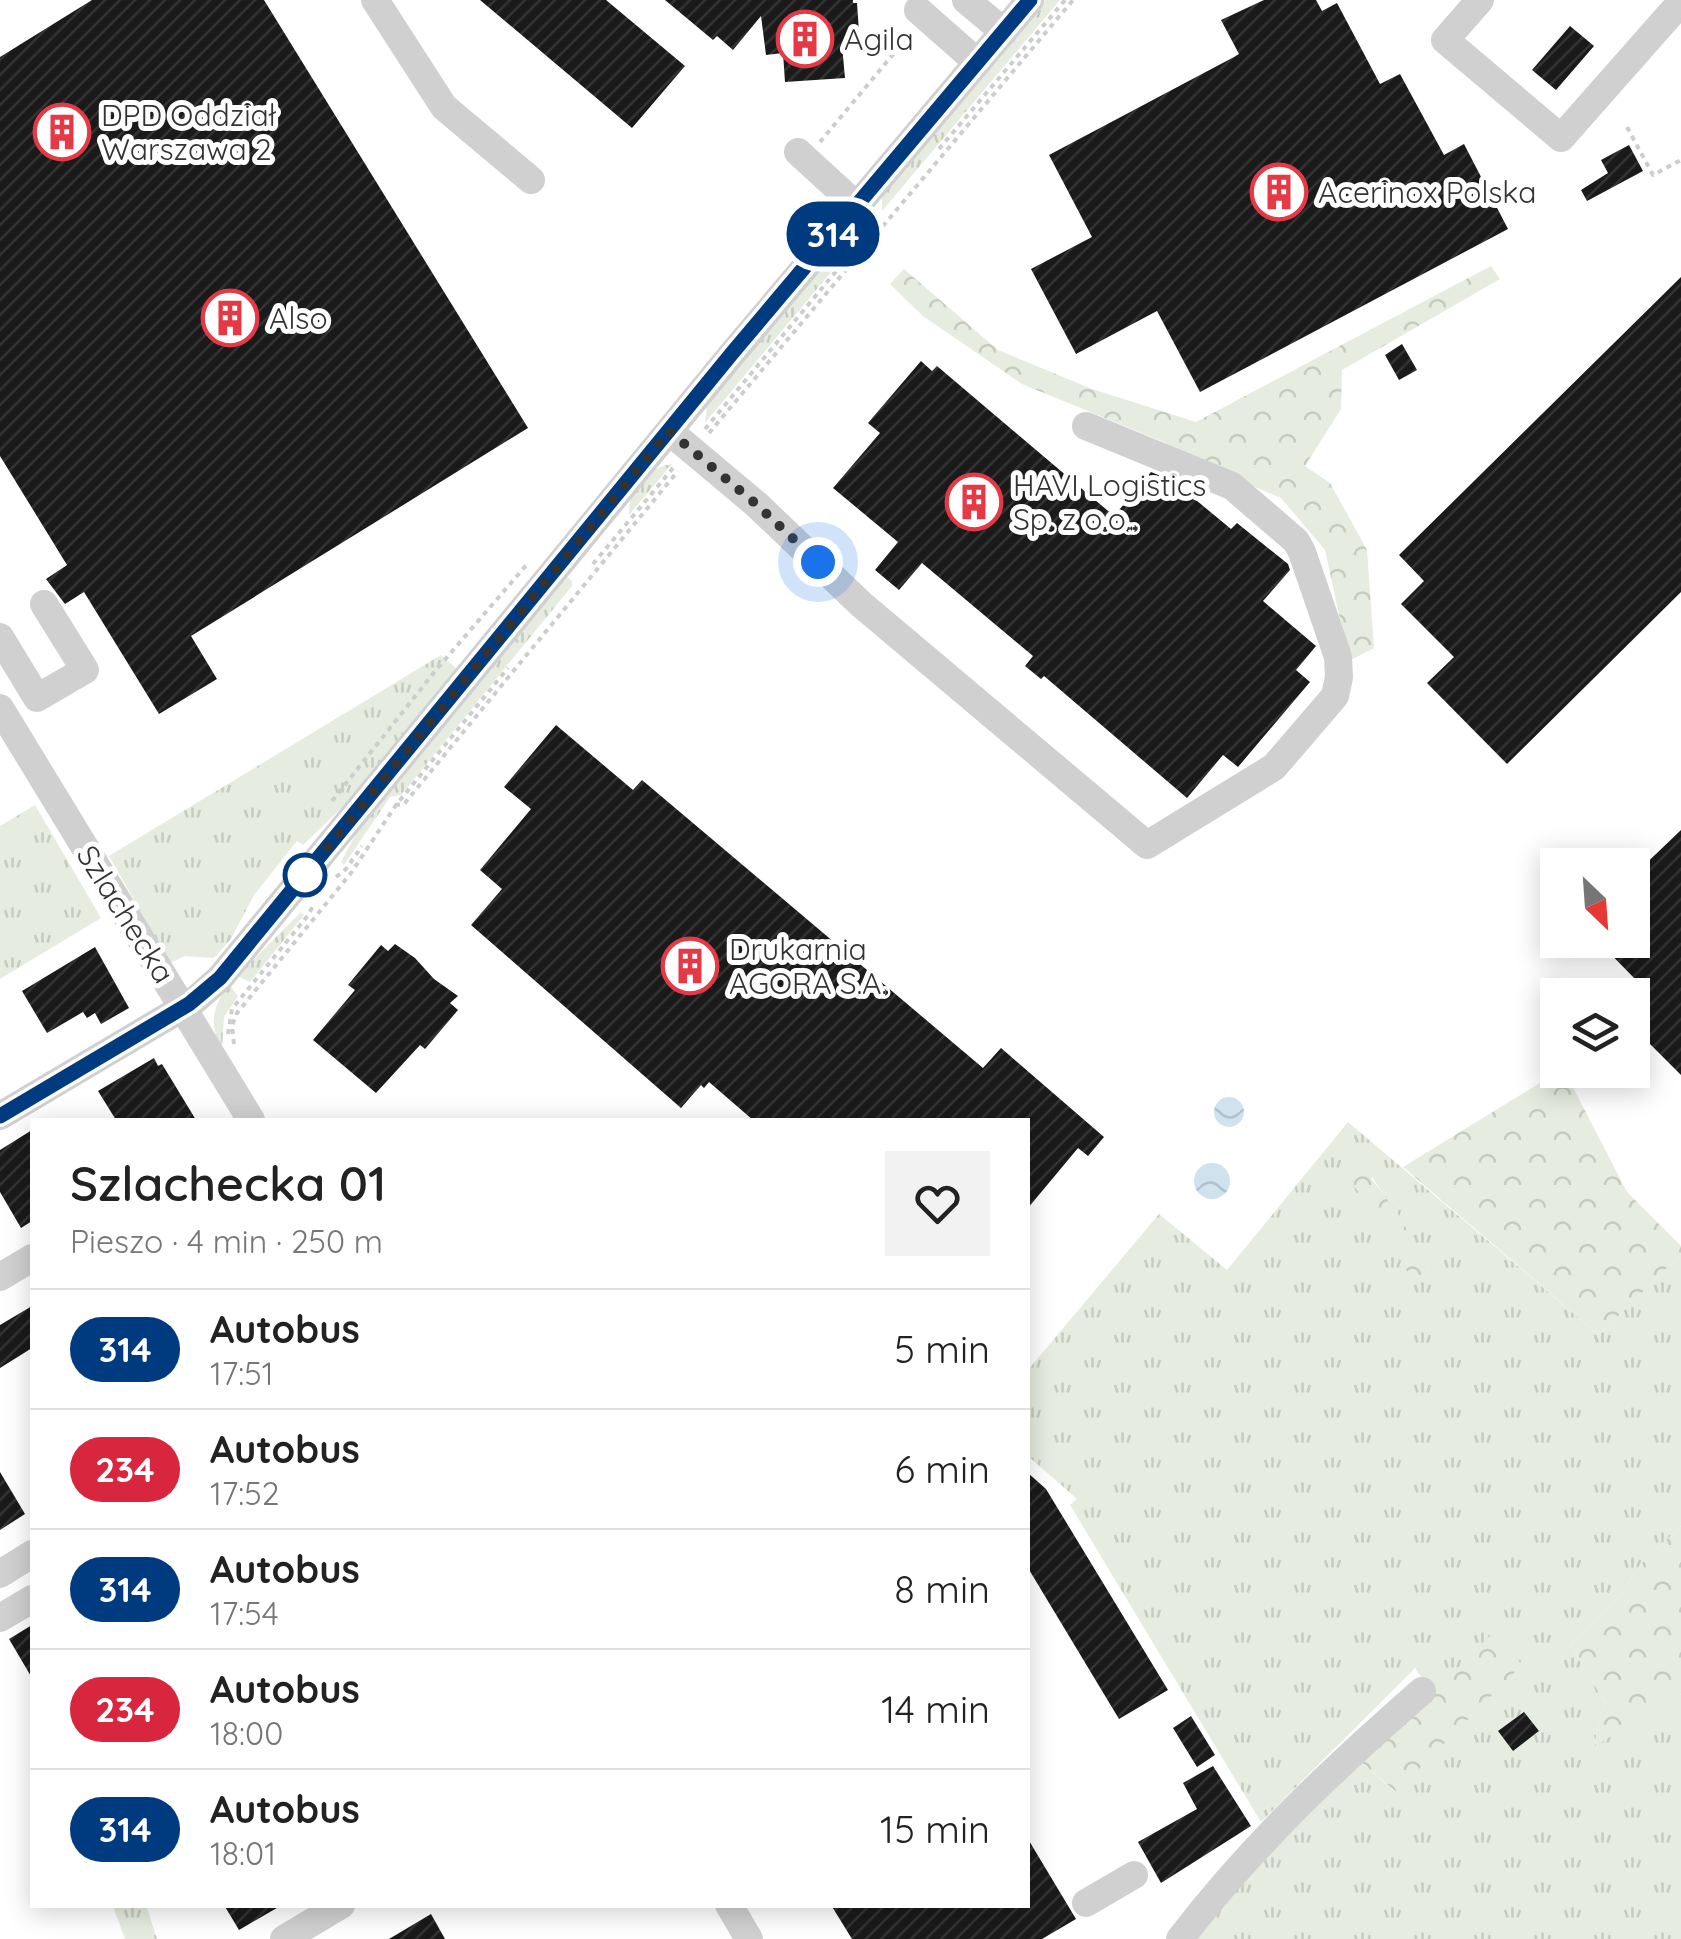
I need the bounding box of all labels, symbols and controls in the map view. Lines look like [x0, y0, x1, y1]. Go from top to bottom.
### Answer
building icon: Agila [775, 9, 835, 69]
place label: Agila [844, 20, 914, 58]
place label: DPD Oddział Warszawa 2 [101, 96, 277, 168]
building icon: DPD Oddział Warszawa 2 [32, 102, 92, 162]
building icon: Acerinox Polska [1249, 162, 1309, 222]
place label: Acerinox Polska [1318, 173, 1536, 211]
line badge: 314 [776, 202, 890, 266]
text: 314 [807, 212, 860, 256]
building icon: Also [200, 288, 260, 348]
place label: Also [269, 299, 328, 337]
place label: HAVI Logistics Sp. z o.o.. [1013, 466, 1206, 538]
building icon: HAVI Logistics Sp. z o.o.. [944, 472, 1004, 532]
your location [793, 537, 843, 587]
street label: Szlachecka [69, 838, 183, 990]
north arrow [1540, 848, 1650, 958]
map controls [1540, 848, 1650, 1088]
unlabelled marker [284, 854, 326, 896]
place label: Drukarnia AGORA S.A. [729, 930, 887, 1002]
building icon: Drukarnia AGORA S.A. [660, 936, 720, 996]
button: layers [1540, 978, 1650, 1088]
button: heart [885, 1151, 990, 1256]
text: Szlachecka 01 [70, 1153, 386, 1213]
text: Pieszo · 4 min · 250 m [70, 1221, 383, 1261]
text: Autobus [210, 1305, 360, 1353]
text: 5 min [894, 1325, 990, 1373]
text: 314 [99, 1327, 152, 1371]
text: 17:51 [210, 1353, 274, 1393]
text: Autobus [210, 1425, 360, 1473]
text: 6 min [894, 1445, 990, 1493]
text: 234 [95, 1447, 155, 1491]
text: 17:52 [210, 1473, 279, 1513]
text: Autobus [210, 1545, 360, 1593]
text: 8 min [894, 1565, 990, 1613]
text: 314 [99, 1567, 152, 1611]
text: 17:54 [210, 1593, 279, 1633]
text: Autobus [210, 1665, 360, 1713]
text: 14 min [881, 1685, 990, 1733]
text: 234 [95, 1687, 155, 1731]
text: 18:00 [210, 1713, 283, 1753]
text: Autobus [210, 1785, 360, 1833]
text: 15 min [880, 1805, 990, 1853]
text: 314 [99, 1807, 152, 1851]
text: 18:01 [210, 1833, 276, 1873]

